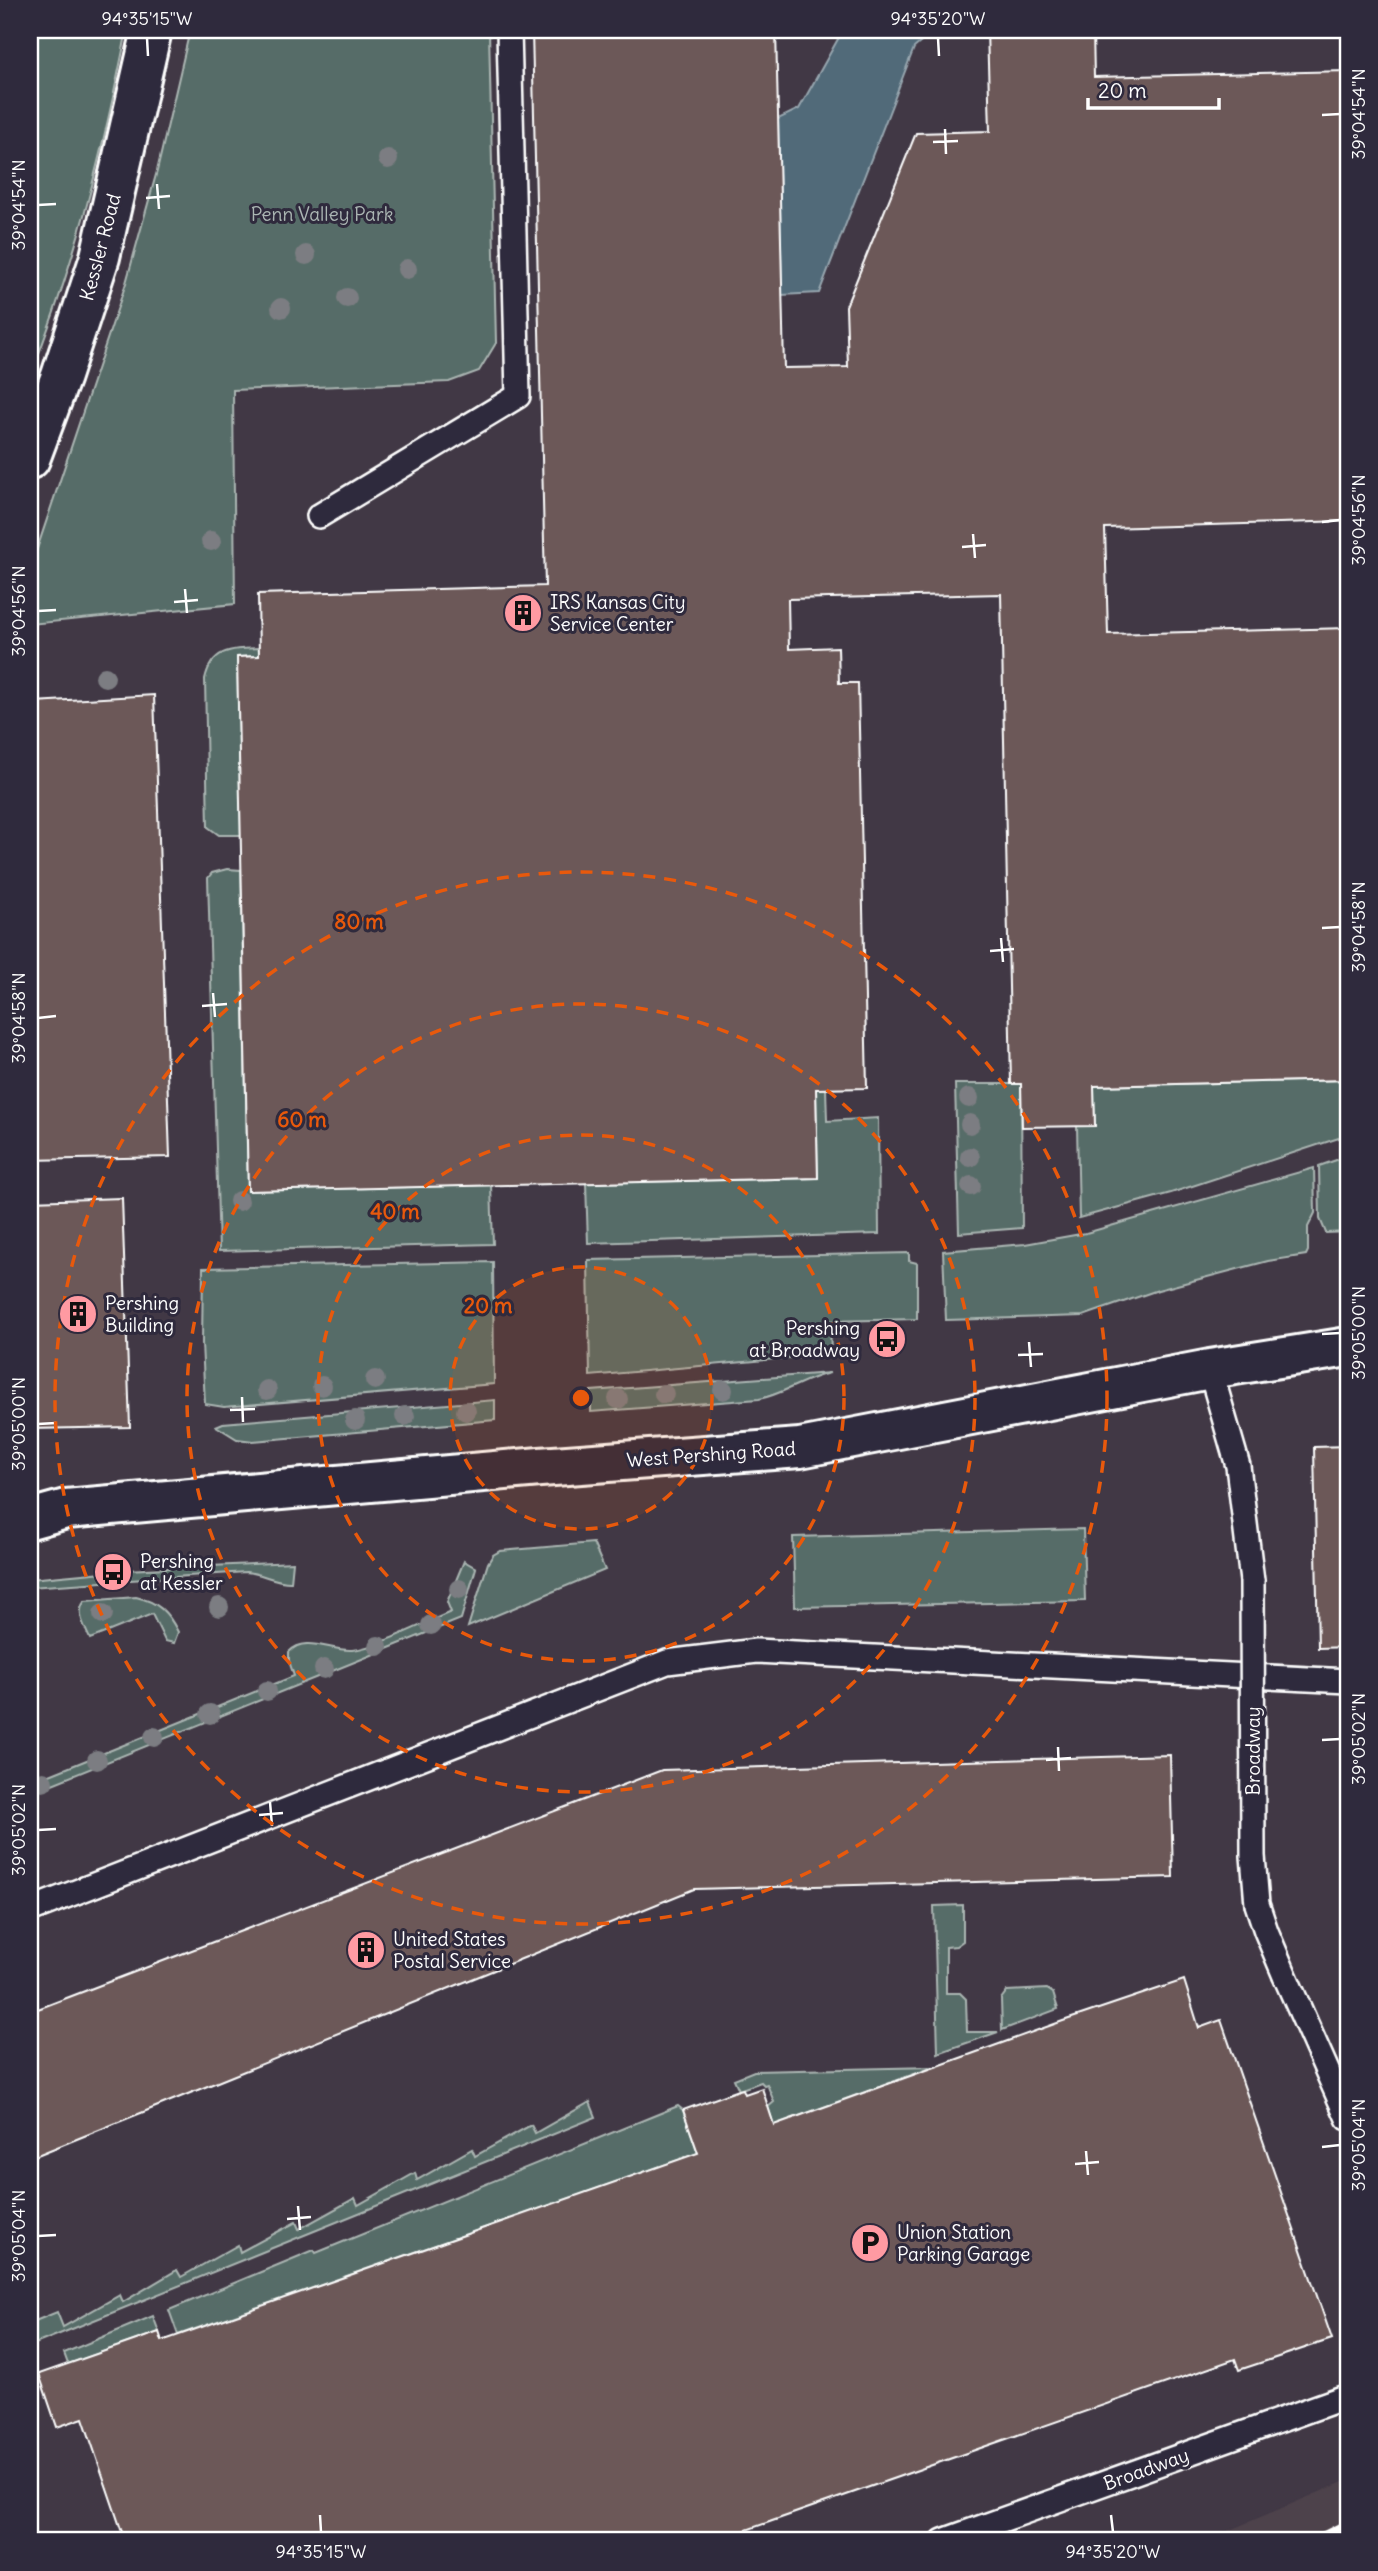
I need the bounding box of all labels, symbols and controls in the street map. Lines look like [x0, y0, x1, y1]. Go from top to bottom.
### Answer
text: 94°35'15"W [102, 7, 192, 30]
text: 94°35'20"W [891, 7, 986, 30]
scale bar [1088, 66, 1219, 110]
text: 39°04'54"N [1347, 68, 1370, 160]
text: 20 m [1098, 77, 1147, 104]
text: 39°04'54"N [7, 159, 30, 251]
street label: Kessler Road [74, 191, 126, 303]
park label: Penn Valley Park [251, 202, 394, 226]
text: 39°04'56"N [1347, 474, 1370, 566]
text: 39°04'56"N [7, 565, 30, 657]
place label: IRS Kansas City Service Center [550, 590, 686, 636]
building icon: IRS Kansas City Service Center [502, 592, 544, 634]
text: 39°04'58"N [1347, 881, 1370, 973]
text: 80 m [334, 908, 384, 935]
text: 39°04'58"N [7, 972, 30, 1064]
text: 60 m [277, 1106, 327, 1133]
text: 40 m [370, 1198, 420, 1225]
text: 39°05'00"N [1347, 1286, 1370, 1380]
place label: Pershing Building [105, 1291, 179, 1337]
text: 20 m [464, 1292, 513, 1319]
building icon: Pershing Building [57, 1293, 99, 1335]
place label: Pershing at Broadway [749, 1316, 860, 1362]
bus stop icon: Pershing at Broadway [866, 1318, 908, 1360]
text: 39°05'00"N [7, 1377, 30, 1471]
centre of rings [569, 1386, 593, 1410]
street label: West Pershing Road [626, 1436, 796, 1472]
place label: Pershing at Kessler [140, 1549, 223, 1595]
bus stop icon: Pershing at Kessler [92, 1551, 134, 1593]
text: 39°05'02"N [1347, 1693, 1370, 1785]
street label: Broadway [1241, 1706, 1265, 1796]
text: 39°05'02"N [7, 1784, 30, 1876]
place label: United States Postal Service [393, 1927, 511, 1973]
building icon: United States Postal Service [345, 1929, 387, 1971]
text: 39°05'04"N [1347, 2098, 1370, 2192]
text: 39°05'04"N [7, 2189, 30, 2283]
place label: Union Station Parking Garage [897, 2220, 1030, 2266]
parking icon: Union Station Parking Garage [849, 2222, 891, 2264]
street label: Broadway [1100, 2442, 1192, 2496]
text: 94°35'15"W [276, 2540, 366, 2563]
text: 94°35'20"W [1066, 2540, 1161, 2563]

